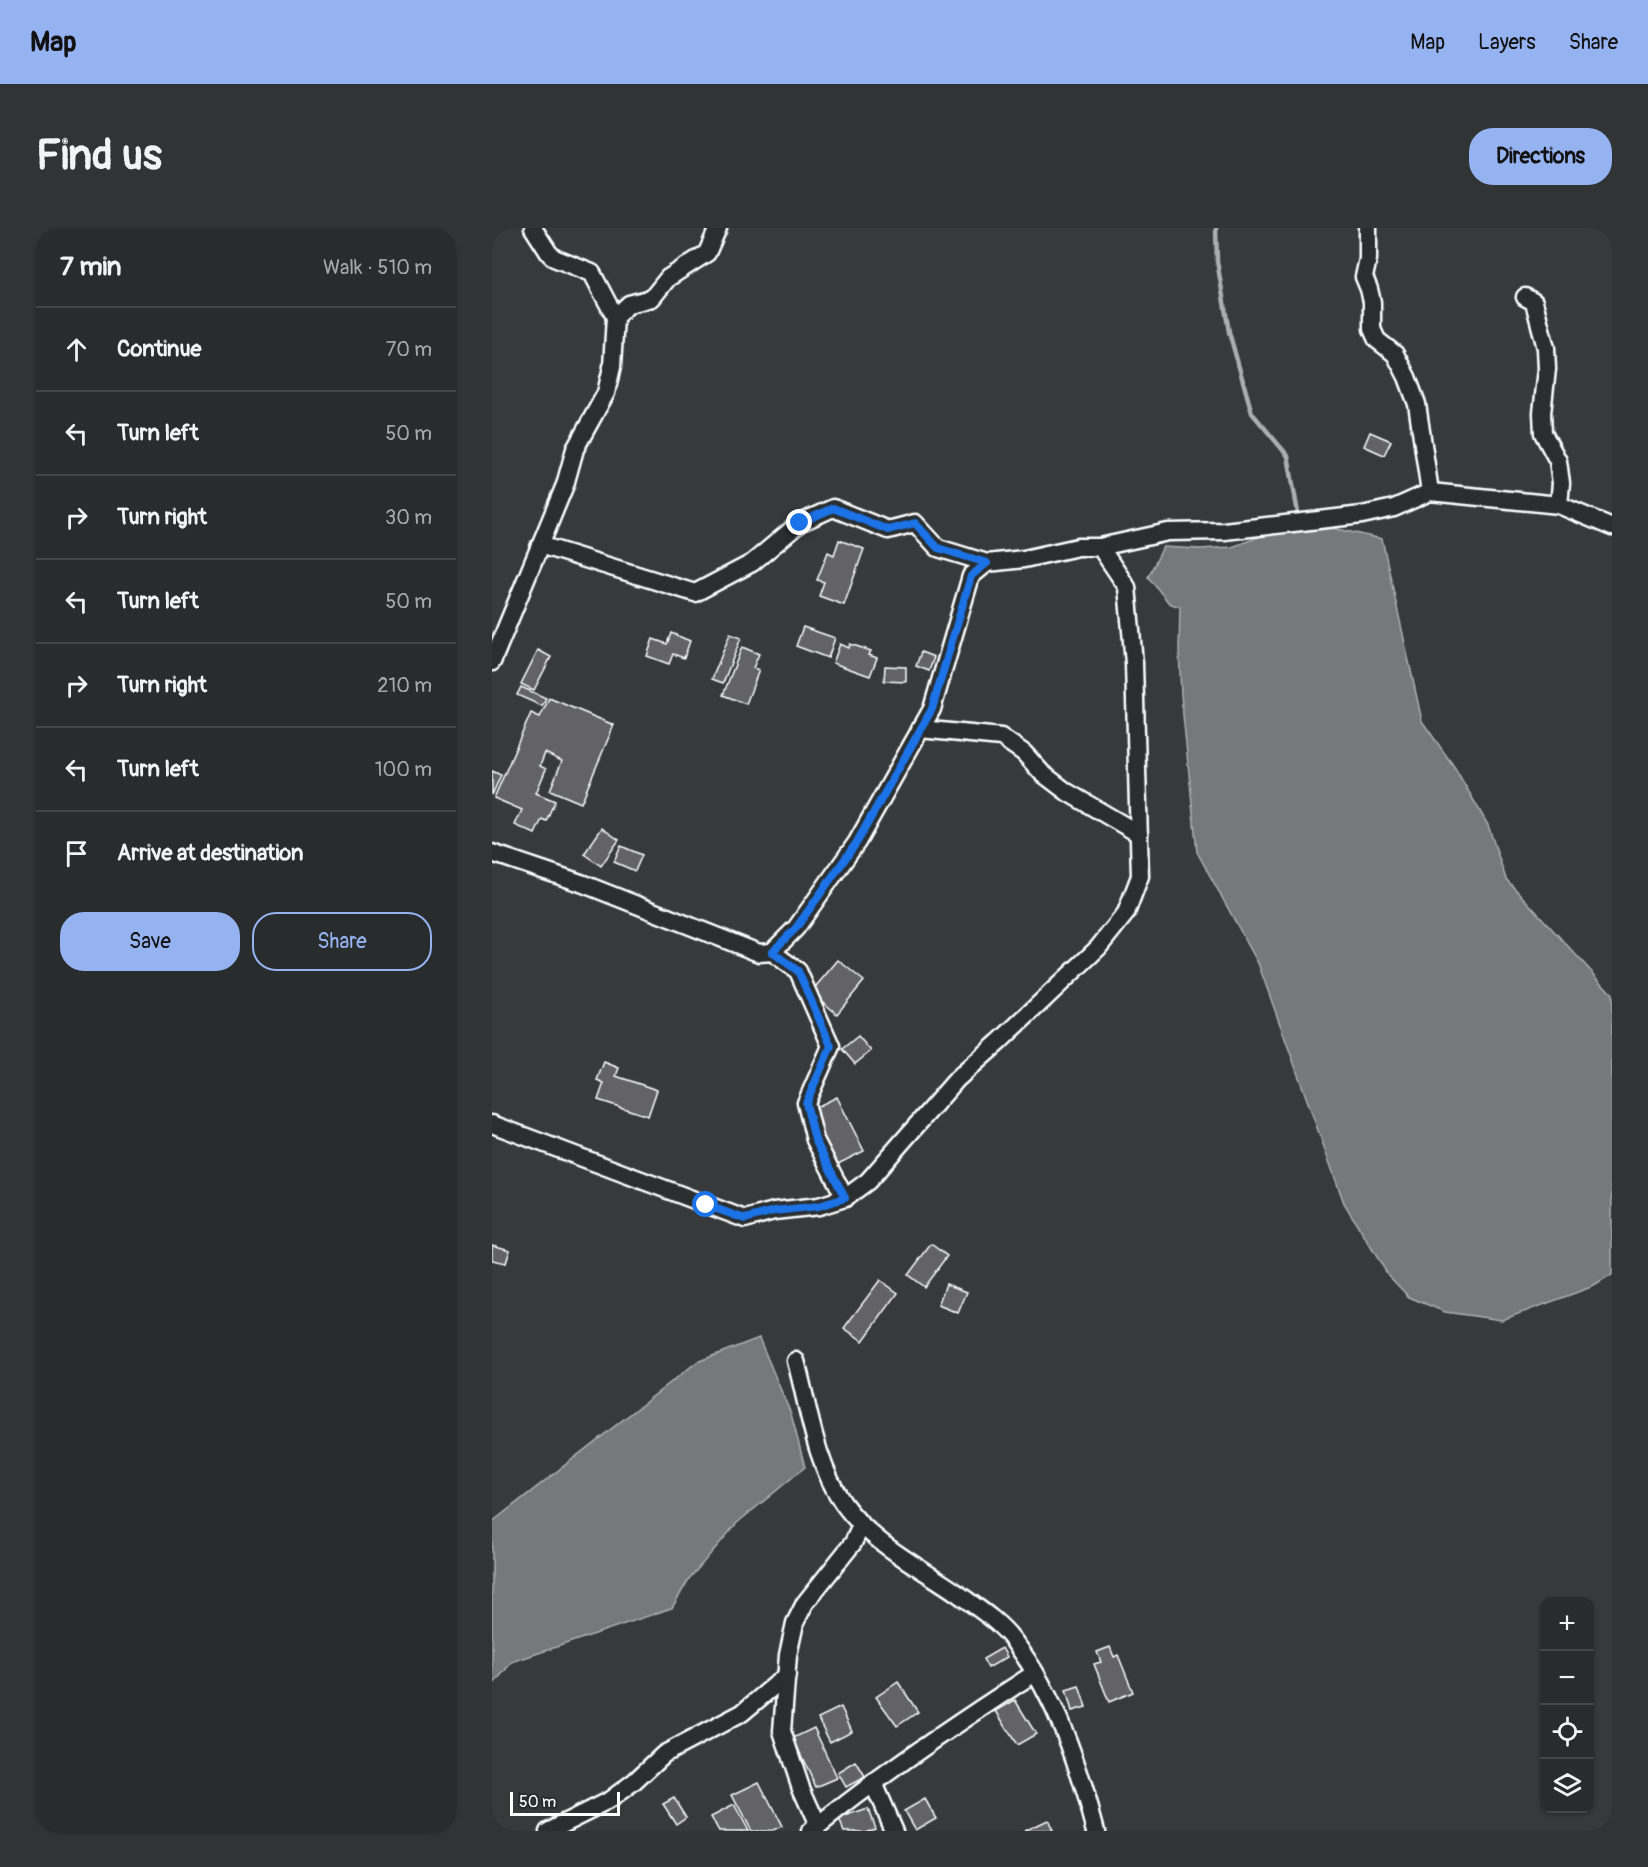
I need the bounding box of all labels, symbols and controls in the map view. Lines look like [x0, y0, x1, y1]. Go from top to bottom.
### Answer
text: Map [30, 25, 76, 60]
text: Map [1410, 29, 1445, 56]
text: Layers [1478, 29, 1536, 56]
text: Share [1569, 29, 1618, 56]
button: Directions [1469, 128, 1612, 185]
text: Find us [36, 130, 162, 182]
text: 7 min [60, 251, 122, 283]
text: Walk · 510 m [323, 255, 432, 280]
icon: ahead [60, 333, 93, 366]
text: Continue [117, 335, 201, 363]
text: 70 m [386, 337, 432, 362]
icon: left [60, 417, 93, 450]
text: Turn left [117, 419, 199, 447]
text: 50 m [385, 421, 432, 446]
icon: right [60, 501, 93, 534]
text: Turn right [117, 503, 207, 531]
text: 30 m [385, 505, 432, 530]
route end [786, 509, 812, 535]
icon: left [60, 585, 93, 618]
text: Turn left [117, 587, 199, 615]
text: 50 m [385, 589, 432, 614]
icon: right [60, 669, 93, 702]
text: Turn right [117, 671, 207, 699]
text: 210 m [377, 673, 432, 698]
icon: left [60, 753, 93, 786]
text: Turn left [117, 755, 199, 783]
text: 100 m [375, 757, 432, 782]
icon: arrive [60, 837, 93, 870]
text: Arrive at destination [117, 839, 303, 867]
button: Save [60, 912, 240, 971]
button: Share [252, 912, 432, 971]
route start [692, 1191, 718, 1217]
map controls [1540, 1597, 1594, 1813]
button: + [1540, 1597, 1594, 1651]
button: − [1540, 1651, 1594, 1705]
button: locate [1540, 1705, 1594, 1759]
button: layers [1540, 1759, 1594, 1813]
scale bar [510, 1789, 620, 1816]
text: 50 m [519, 1792, 556, 1812]

